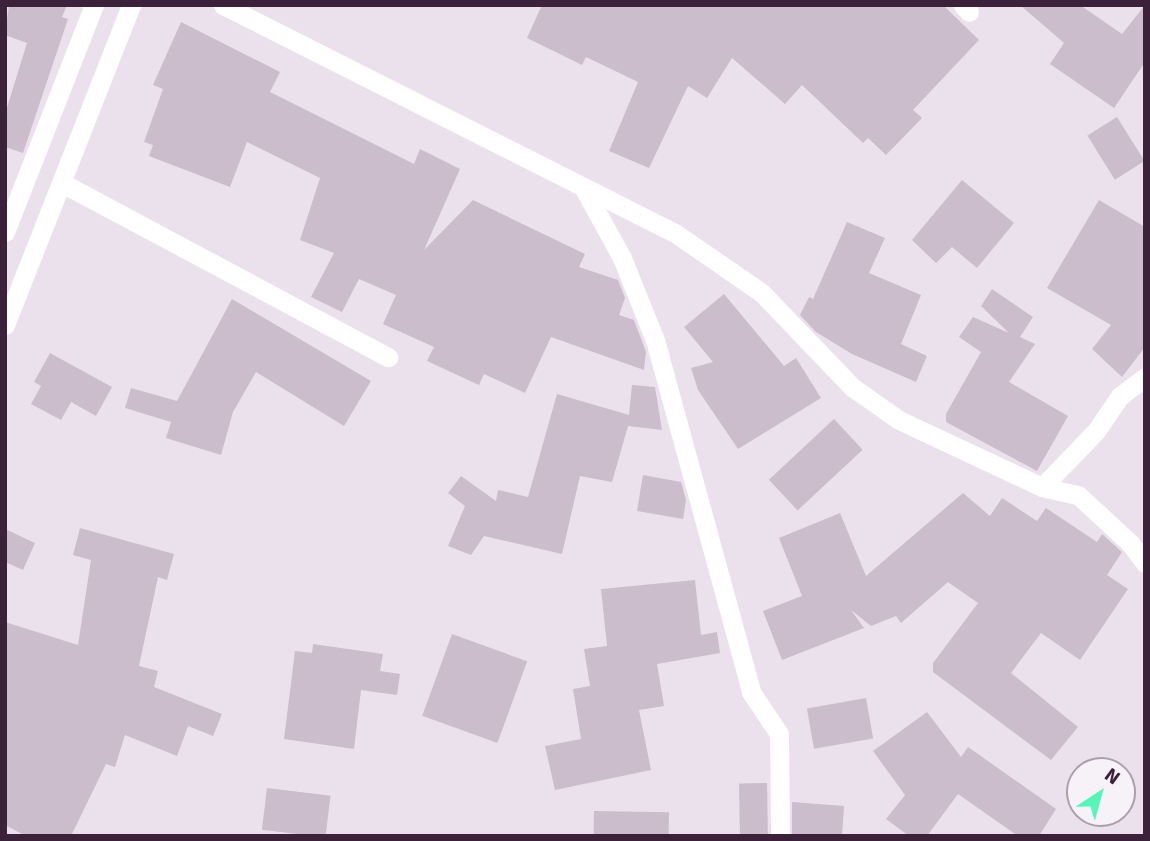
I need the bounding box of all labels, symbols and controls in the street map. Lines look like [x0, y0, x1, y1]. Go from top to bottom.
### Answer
north arrow [1066, 757, 1136, 827]
text: N [1100, 763, 1125, 790]

